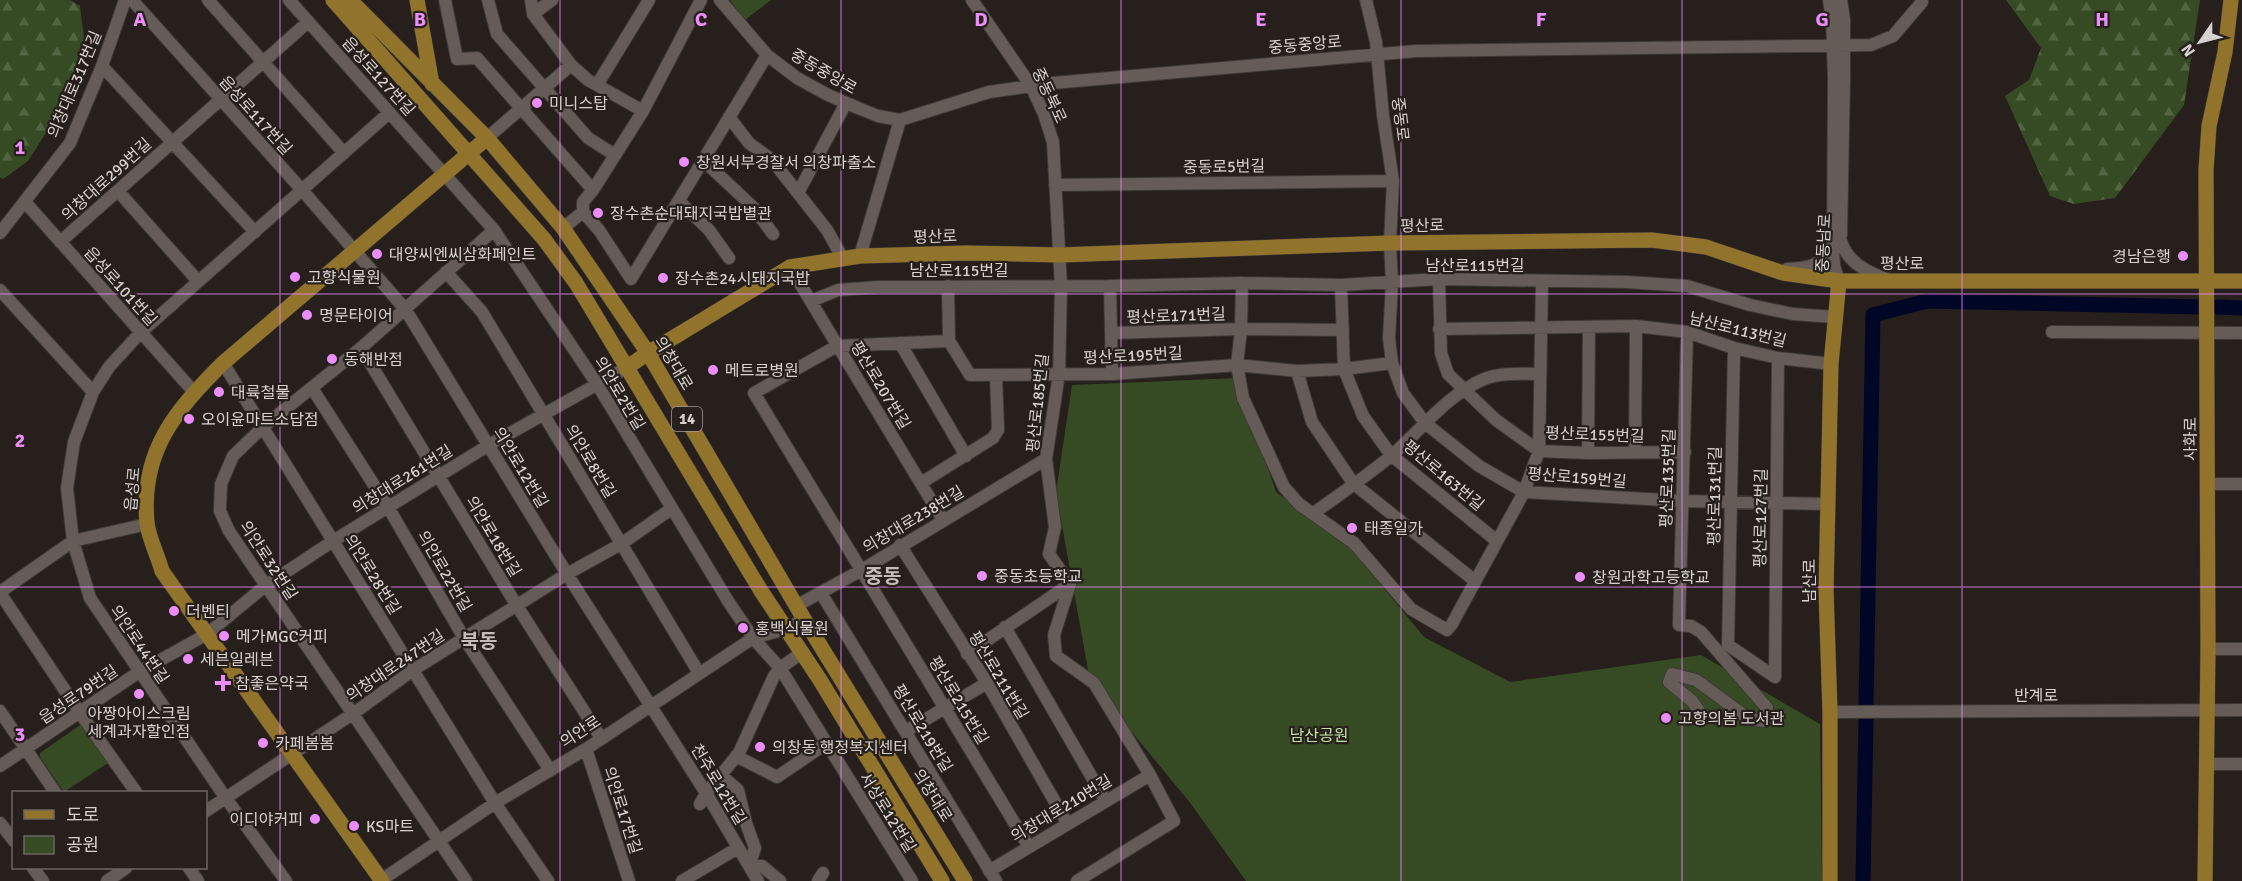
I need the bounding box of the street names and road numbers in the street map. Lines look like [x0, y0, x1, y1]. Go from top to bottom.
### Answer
street label: 의창대로317번길 [43, 28, 106, 141]
street label: 중동중앙로 [1268, 32, 1343, 58]
street label: 읍성로127번길 [338, 33, 419, 120]
street label: 중동중앙로 [787, 45, 861, 99]
street label: 중동북로 [1028, 65, 1071, 127]
street label: 읍성로117번길 [215, 72, 296, 159]
street label: 중동로 [1387, 96, 1413, 143]
street label: 의창대로299번길 [58, 134, 156, 225]
street label: 중동로5번길 [1183, 156, 1265, 178]
street label: 중동남로 [1812, 213, 1836, 273]
street label: 평산로 [1400, 216, 1445, 236]
street label: 평산로 [913, 226, 958, 248]
street label: 읍성로101번길 [80, 243, 161, 330]
street label: 평산로 [1880, 254, 1924, 274]
street label: 남산로115번길 [1425, 256, 1525, 276]
street label: 남산로115번길 [909, 261, 1009, 281]
street label: 평산로171번길 [1126, 304, 1226, 328]
street label: 남산로113번길 [1687, 308, 1788, 352]
street label: 의창대로 [649, 333, 697, 394]
street label: 평산로207번길 [846, 338, 914, 433]
street label: 평산로195번길 [1083, 343, 1183, 369]
street label: 의안로2번길 [589, 353, 649, 434]
street label: 평산로185번길 [1023, 353, 1053, 454]
road number: 14 [672, 407, 702, 431]
street label: 사화로 [2181, 417, 2201, 461]
street label: 의안로8번길 [560, 421, 620, 502]
street label: 의안로12번길 [488, 423, 552, 512]
street label: 평산로155번길 [1545, 423, 1645, 447]
street label: 평산로135번길 [1656, 428, 1680, 528]
street label: 평산로163번길 [1399, 436, 1488, 515]
street label: 의창대로261번길 [349, 441, 456, 519]
street label: 평산로131번길 [1704, 446, 1726, 546]
street label: 평산로159번길 [1526, 464, 1627, 492]
street label: 읍성로 [121, 466, 145, 512]
street label: 평산로127번길 [1750, 468, 1772, 568]
street label: 의창대로238번길 [859, 482, 968, 558]
street label: 의안로18번길 [461, 492, 525, 581]
street label: 의안로32번길 [235, 517, 301, 604]
street label: 의안로22번길 [413, 527, 476, 616]
street label: 의안로28번길 [340, 531, 405, 618]
street label: 남산로 [1800, 559, 1820, 603]
street label: 의안로44번길 [105, 601, 173, 688]
street label: 의창대로247번길 [343, 626, 449, 706]
street label: 평산로211번길 [964, 628, 1032, 723]
street label: 평산로215번길 [924, 653, 992, 748]
street label: 읍성로79번길 [35, 661, 122, 729]
street label: 평산로219번길 [888, 681, 956, 776]
street label: 반계로 [2014, 686, 2058, 706]
street label: 의안로 [557, 711, 605, 752]
street label: 천주로12번길 [686, 740, 750, 829]
street label: 의안로17번길 [598, 764, 646, 857]
street label: 의창대로 [908, 765, 956, 826]
street label: 서상로12번길 [855, 769, 920, 856]
street label: 의창대로210번길 [1007, 771, 1116, 847]

